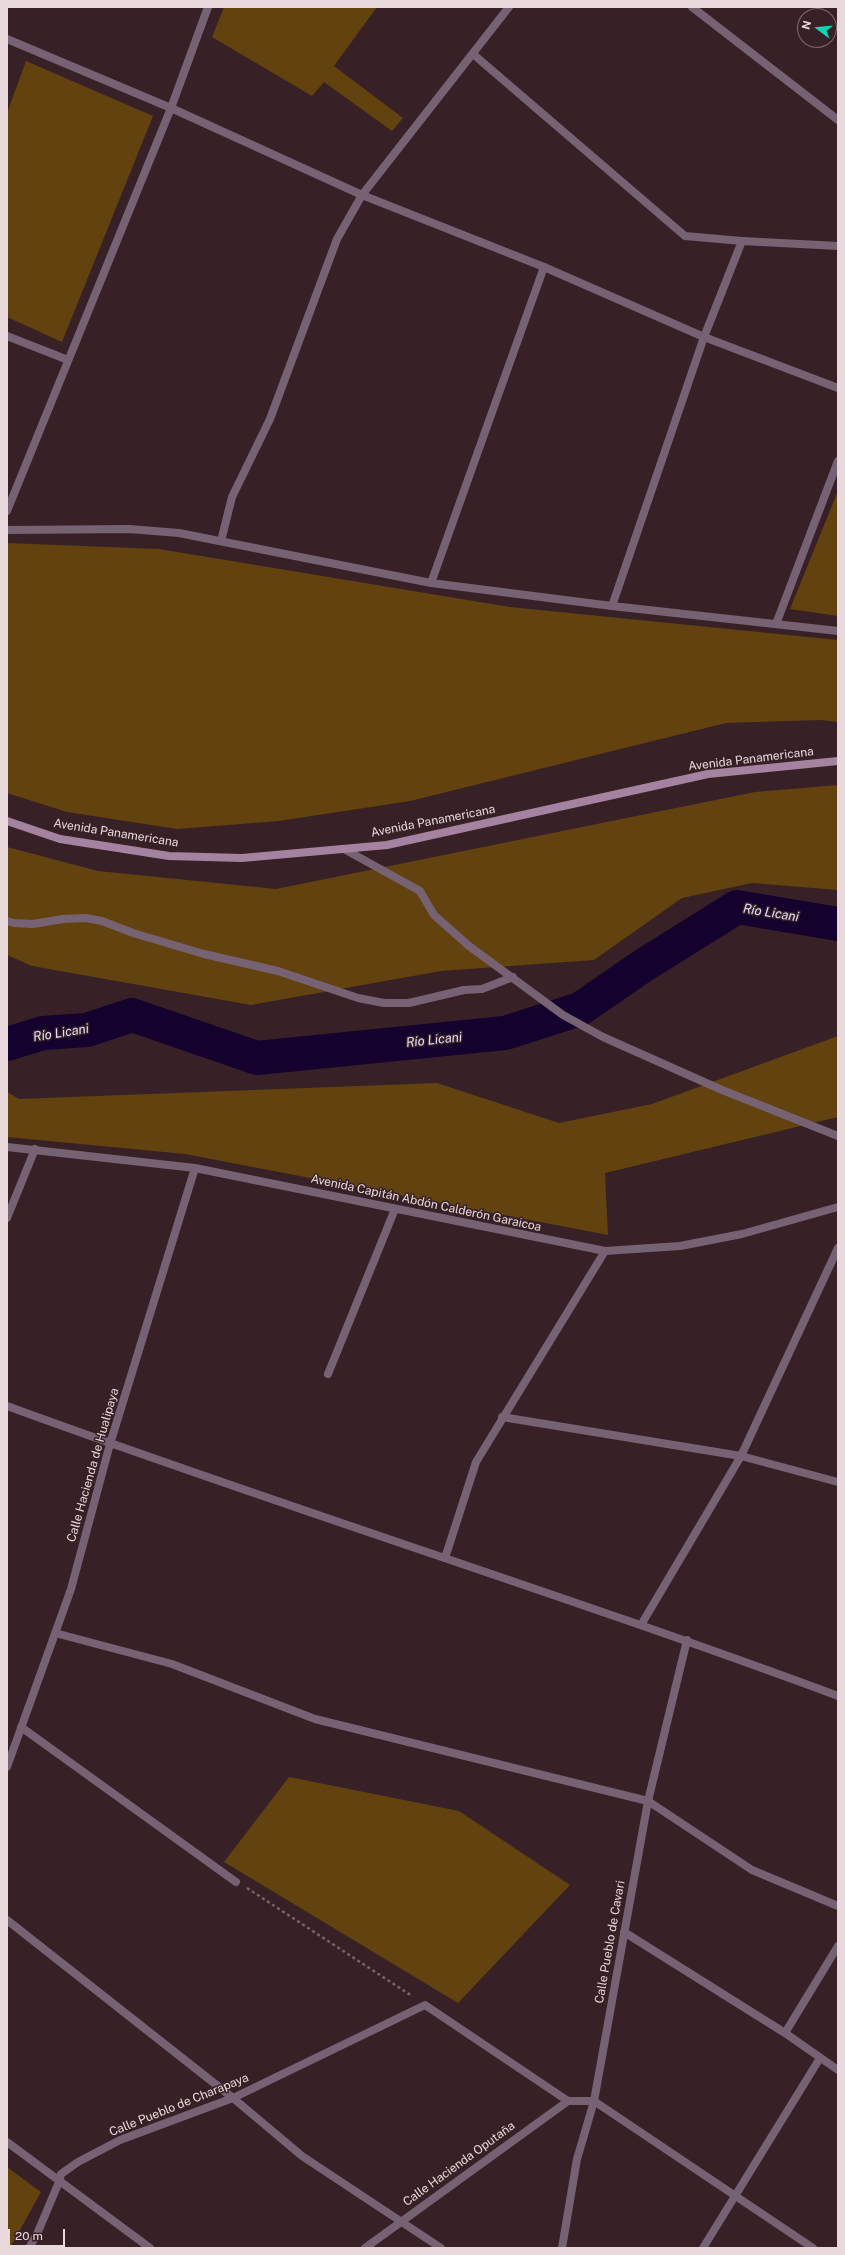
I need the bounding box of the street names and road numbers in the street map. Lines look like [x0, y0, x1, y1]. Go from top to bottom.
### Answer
street label: Avenida Panamericana [687, 744, 815, 774]
street label: Avenida Panamericana [370, 802, 496, 840]
street label: Avenida Panamericana [53, 816, 179, 850]
street label: Avenida Capitán Abdón Calderón Garaicoa [309, 1171, 543, 1235]
street label: Calle Hacienda de Hualipaya [64, 1386, 122, 1544]
street label: Calle Pueblo de Cavari [592, 1879, 628, 2005]
street label: Calle Pueblo de Charapaya [107, 2070, 251, 2140]
street label: Calle Hacienda Oputaña [400, 2119, 518, 2209]

